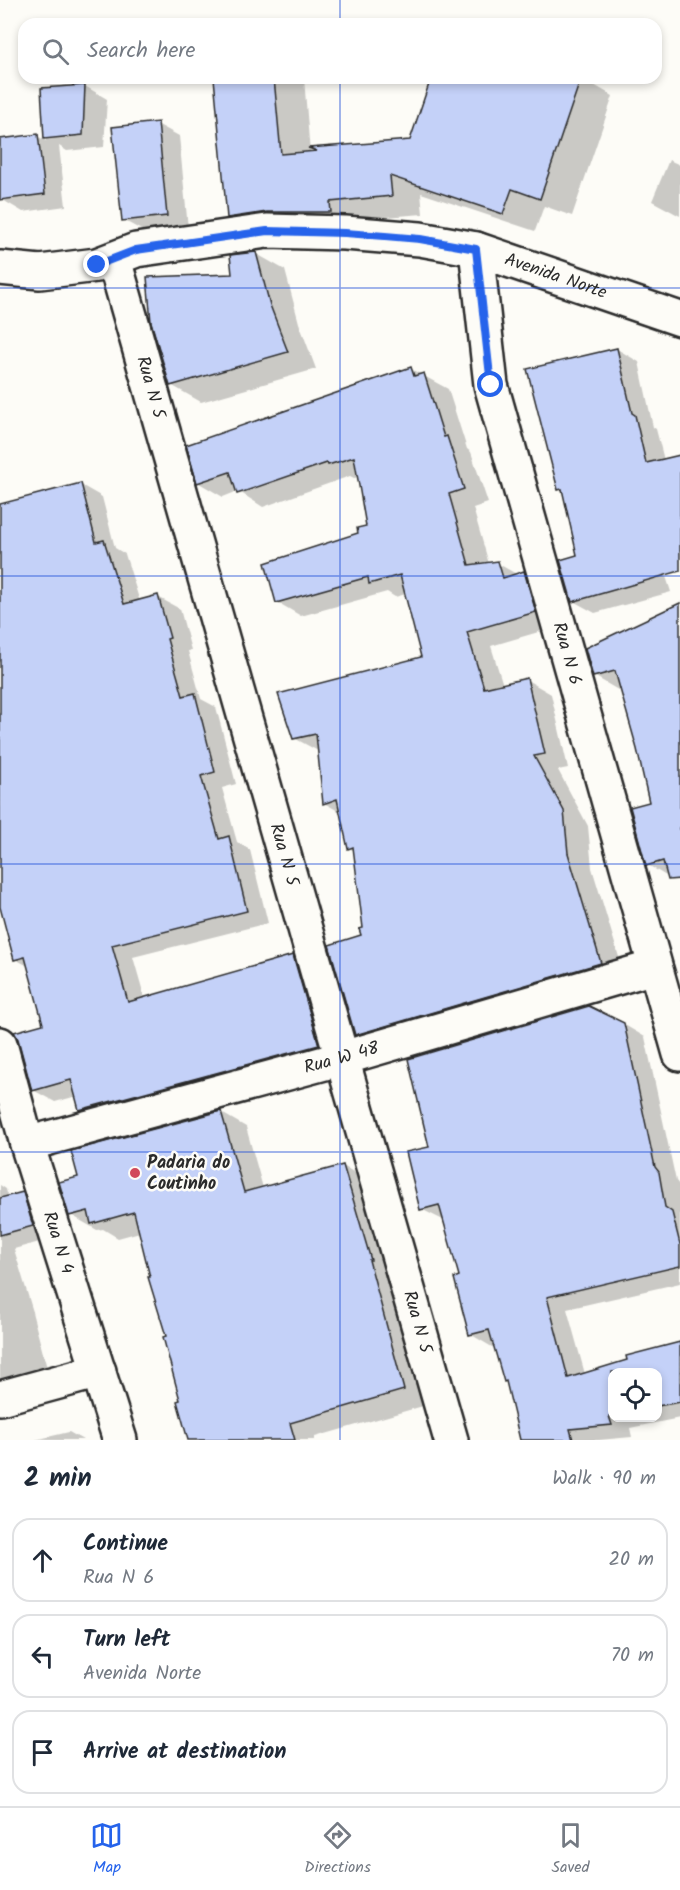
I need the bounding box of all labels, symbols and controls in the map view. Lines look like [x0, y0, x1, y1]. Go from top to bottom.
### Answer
search box [18, 18, 662, 84]
text: Search here [87, 34, 195, 69]
icon: search [39, 35, 72, 68]
street label: Avenida Norte [500, 245, 611, 307]
route end [83, 251, 109, 277]
street label: Rua N 5 [128, 353, 174, 423]
route start [477, 371, 503, 397]
street label: Rua N 6 [544, 619, 590, 689]
street label: Rua N 5 [261, 820, 307, 891]
street label: Rua W 48 [301, 1034, 383, 1082]
place label: Padaria do Coutinho [147, 1149, 230, 1199]
marker: Padaria do Coutinho [128, 1166, 142, 1180]
street label: Rua N 4 [35, 1208, 81, 1278]
street label: Rua N 5 [395, 1287, 440, 1358]
map controls [608, 1368, 662, 1422]
button: locate [608, 1368, 662, 1422]
text: 2 min [24, 1458, 92, 1500]
text: Walk · 90 m [552, 1463, 656, 1495]
text: Continue [83, 1527, 168, 1562]
icon: ahead [26, 1544, 59, 1577]
text: 20 m [608, 1544, 654, 1576]
text: Rua N 6 [83, 1562, 154, 1594]
text: Turn left [83, 1623, 170, 1658]
icon: left [26, 1640, 59, 1673]
text: 70 m [611, 1640, 654, 1672]
text: Avenida Norte [83, 1658, 201, 1690]
text: Arrive at destination [83, 1735, 286, 1770]
icon: arrive [26, 1736, 59, 1769]
tab: Map [90, 1819, 123, 1880]
tab: Directions [304, 1819, 371, 1880]
tab: Saved [552, 1819, 590, 1880]

